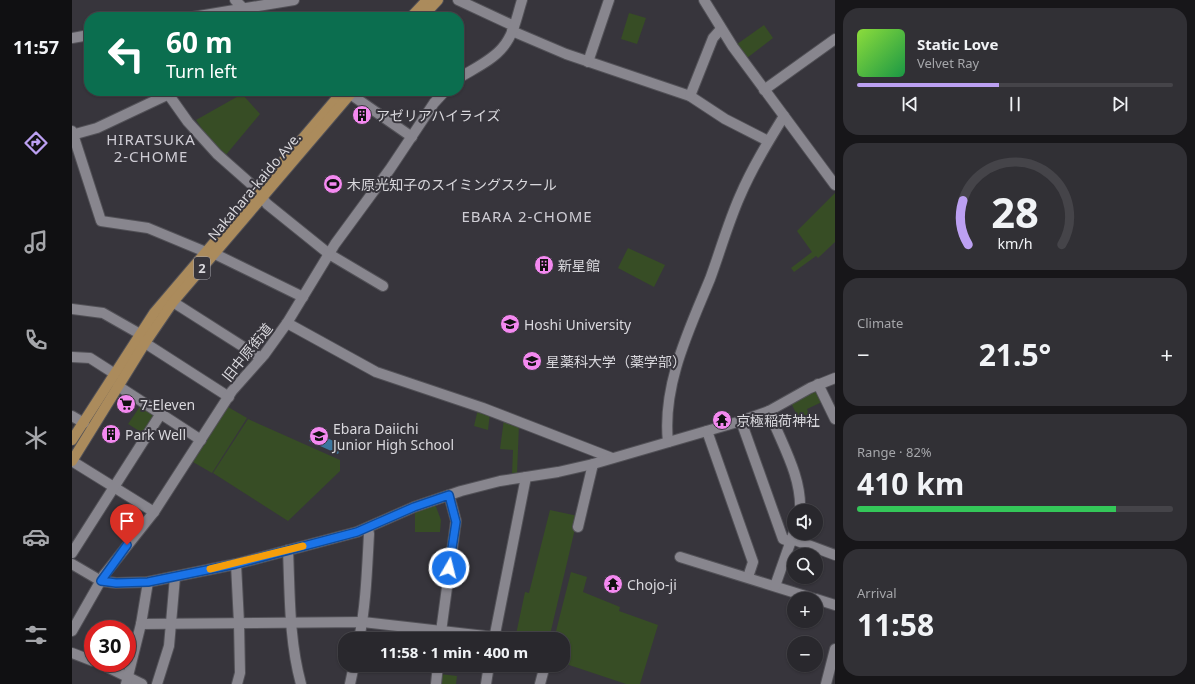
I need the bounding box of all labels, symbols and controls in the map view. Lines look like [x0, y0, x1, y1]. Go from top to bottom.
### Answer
text: 60 m [166, 23, 233, 61]
icon: left [100, 28, 152, 80]
text: Static Love [917, 34, 998, 54]
text: 11:57 [13, 35, 59, 59]
text: Velvet Ray [917, 54, 979, 72]
text: Turn left [166, 59, 237, 83]
icon: previous [899, 93, 921, 115]
icon: pause [1004, 93, 1026, 115]
icon: next [1109, 93, 1131, 115]
building icon: アゼリアハイライズ [351, 104, 373, 126]
place label: アゼリアハイライズ [376, 106, 500, 125]
street label: Nakahara-kaido Ave. [203, 128, 305, 244]
icon: directions [22, 129, 50, 157]
district label: HIRATSUKA 2-CHOME [106, 129, 196, 166]
sports icon: 木原光知子のスイミングスクール [322, 173, 344, 195]
place label: 木原光知子のスイミングスクール [347, 175, 557, 194]
text: 28 [991, 184, 1039, 240]
district label: EBARA 2-CHOME [461, 206, 593, 226]
icon: music [22, 228, 50, 256]
text: km/h [997, 233, 1033, 252]
building icon: 新星館 [533, 254, 555, 276]
place label: 新星館 [558, 256, 600, 275]
road number: 2 [194, 257, 210, 279]
school or university icon: Hoshi University [499, 313, 521, 335]
text: Climate [857, 314, 903, 332]
place label: Hoshi University [524, 315, 632, 334]
street label: 旧中原街道 [218, 319, 276, 385]
icon: phone [22, 326, 50, 354]
text: 21.5° [979, 334, 1051, 375]
text: − [857, 339, 870, 369]
text: + [1160, 339, 1173, 369]
school or university icon: 星薬科大学（薬学部） [521, 350, 543, 372]
place label: 星薬科大学（薬学部） [546, 352, 686, 371]
supermarket icon: 7-Eleven [115, 393, 137, 415]
place label: 7-Eleven [140, 395, 195, 414]
temple icon: 京極稲荷神社 [711, 409, 733, 431]
place label: 京極稲荷神社 [736, 411, 820, 430]
place label: Ebara Daiichi Junior High School [331, 419, 454, 454]
building icon: Park Well [100, 423, 122, 445]
icon: climate [22, 424, 50, 452]
place label: Park Well [125, 425, 186, 444]
school or university icon: Ebara Daiichi Junior High School [308, 425, 330, 447]
text: Range · 82% [857, 443, 932, 461]
text: 410 km [857, 463, 964, 504]
pin [110, 504, 144, 545]
map controls [787, 504, 823, 672]
button: sound [787, 504, 823, 540]
icon: arrive [116, 510, 138, 532]
icon: car [22, 523, 50, 551]
position arrow [428, 547, 470, 589]
button: search [787, 548, 823, 584]
temple icon: Chojo-ji [602, 573, 624, 595]
place label: Chojo-ji [627, 575, 677, 594]
text: Arrival [857, 584, 897, 602]
button: + [787, 592, 823, 628]
text: 11:58 [857, 604, 934, 645]
speed limit sign: 30 [84, 620, 136, 672]
icon: filters [22, 621, 50, 649]
button: − [787, 636, 823, 672]
text: 11:58 · 1 min · 400 m [380, 642, 528, 662]

